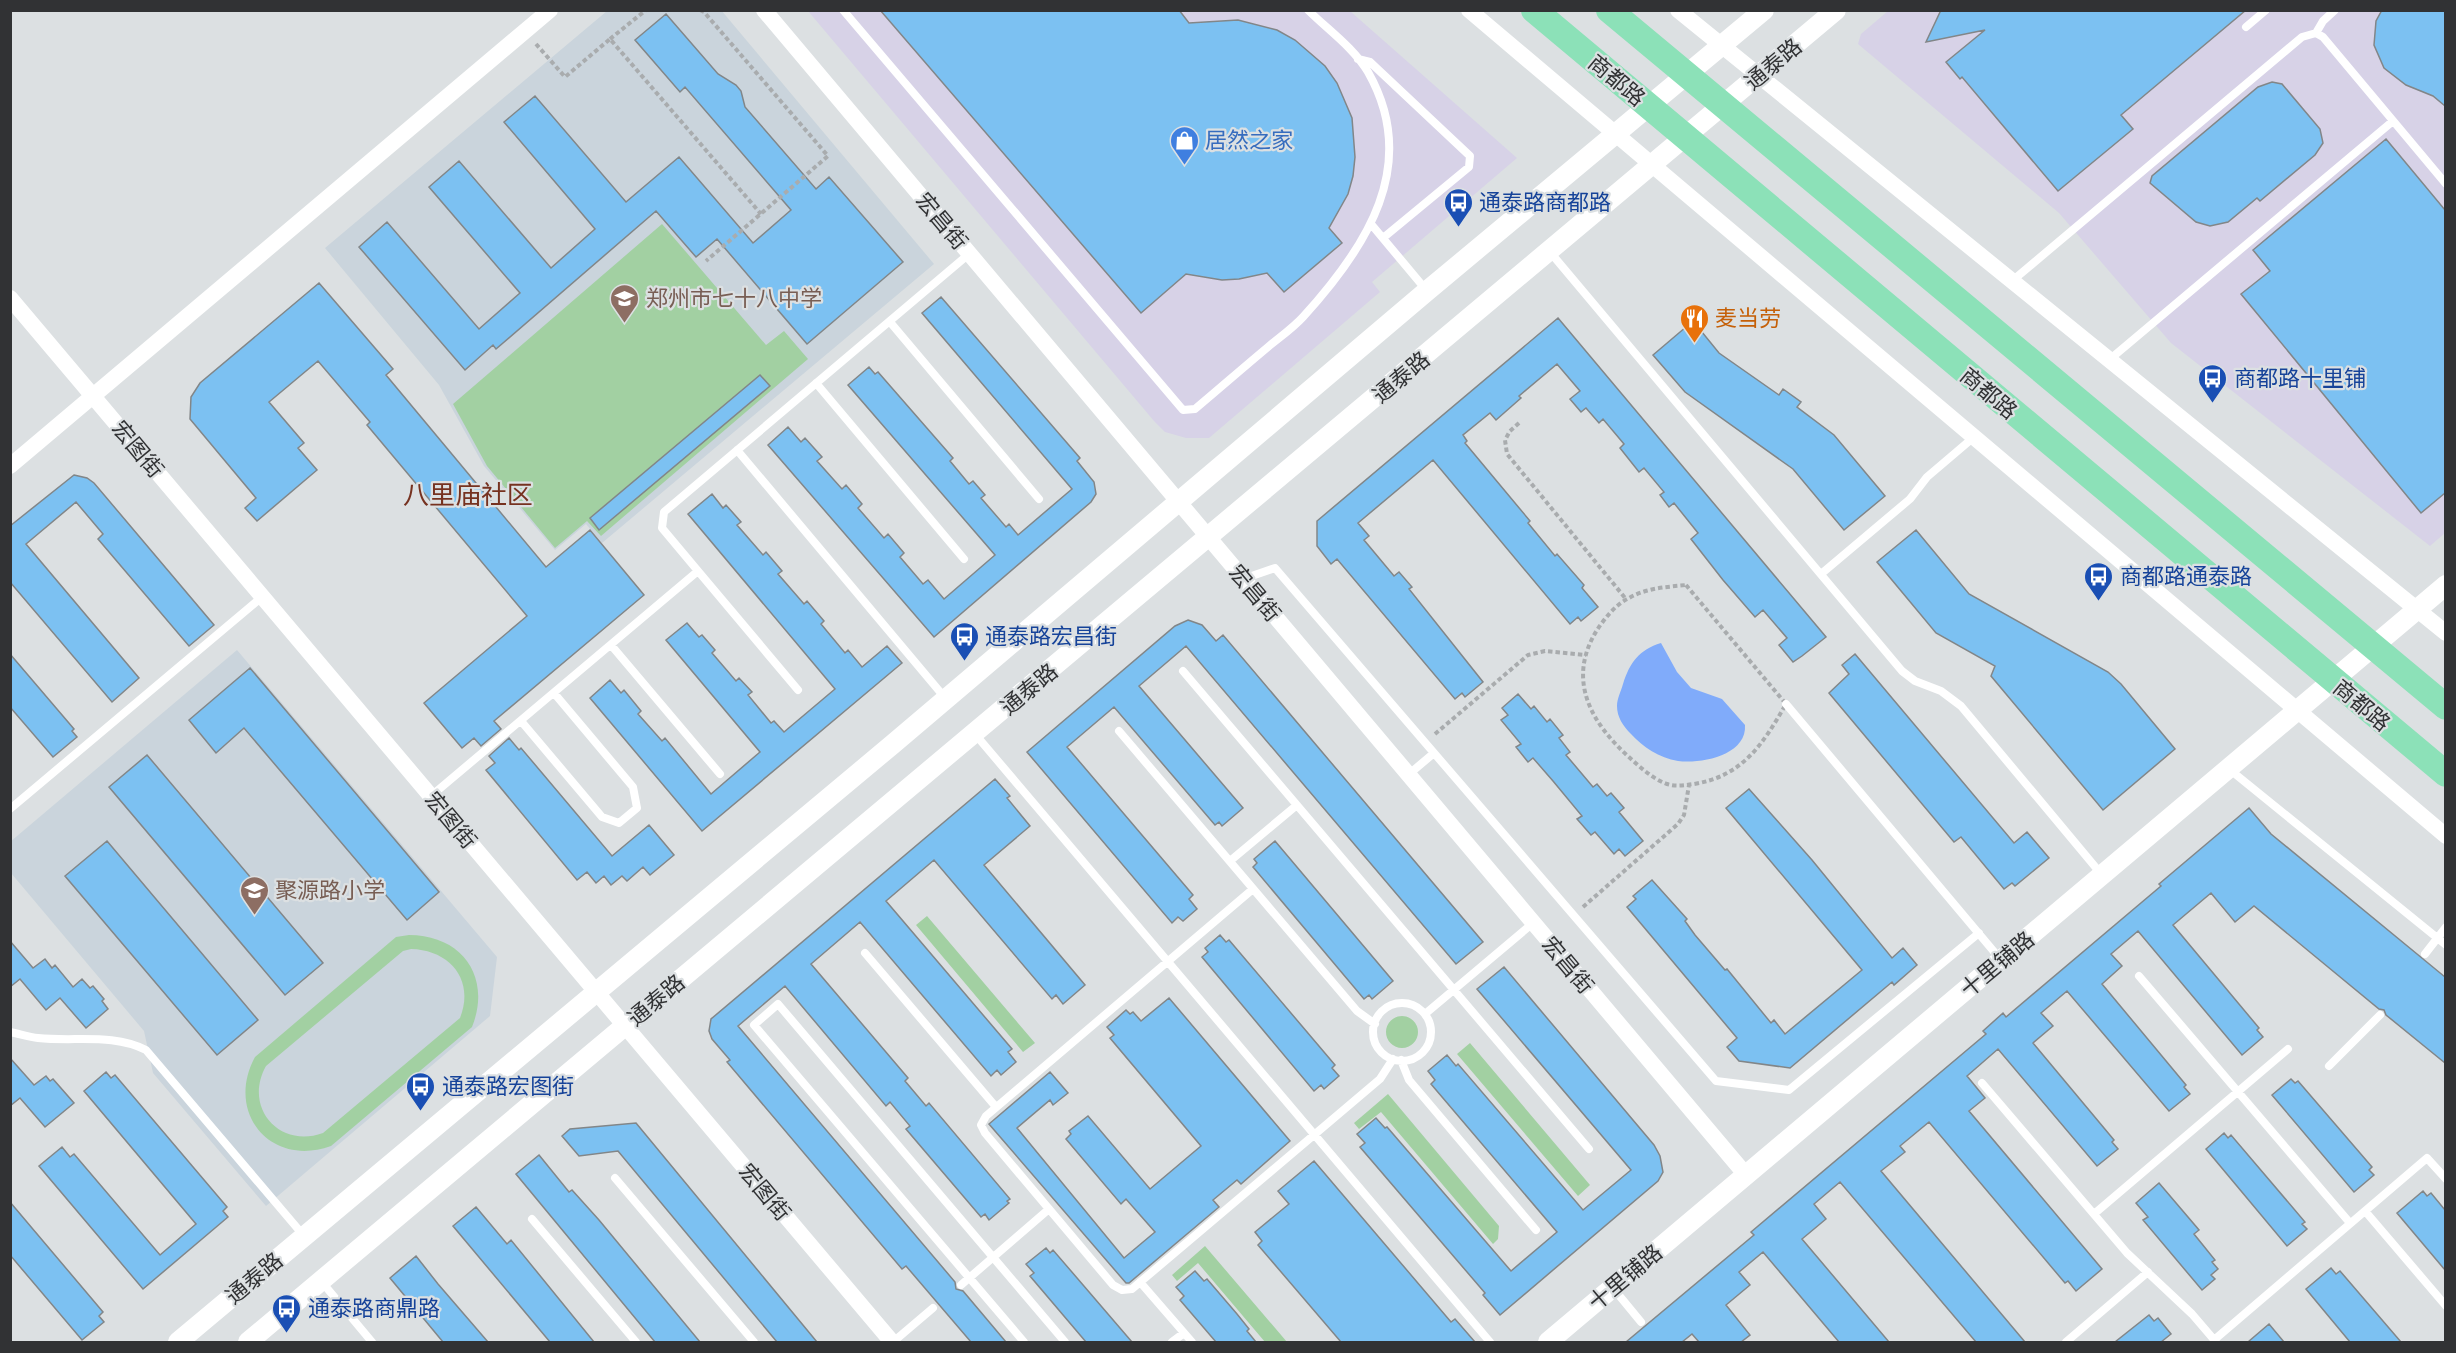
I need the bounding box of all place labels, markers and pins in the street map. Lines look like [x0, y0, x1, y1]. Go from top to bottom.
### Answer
shop icon: 居然之家 [1168, 124, 1200, 166]
place label: 居然之家 [1205, 127, 1293, 154]
bus stop icon: 通泰路商都路 [1442, 186, 1474, 228]
place label: 通泰路商都路 [1479, 189, 1611, 216]
school or university icon: 郑州市七十八中学 [609, 282, 641, 324]
place label: 郑州市七十八中学 [646, 285, 822, 312]
restaurant icon: 麦当劳 [1678, 302, 1710, 344]
place label: 麦当劳 [1715, 305, 1781, 332]
bus stop icon: 商都路十里铺 [2197, 362, 2229, 404]
place label: 商都路十里铺 [2234, 365, 2366, 392]
bus stop icon: 商都路通泰路 [2083, 560, 2115, 602]
place label: 商都路通泰路 [2120, 563, 2252, 590]
bus stop icon: 通泰路宏昌街 [948, 620, 980, 662]
place label: 通泰路宏昌街 [985, 623, 1117, 650]
school or university icon: 聚源路小学 [238, 874, 270, 916]
place label: 聚源路小学 [275, 877, 385, 904]
bus stop icon: 通泰路宏图街 [405, 1070, 437, 1112]
place label: 通泰路宏图街 [442, 1073, 574, 1100]
bus stop icon: 通泰路商鼎路 [271, 1292, 303, 1334]
place label: 通泰路商鼎路 [308, 1295, 440, 1322]

